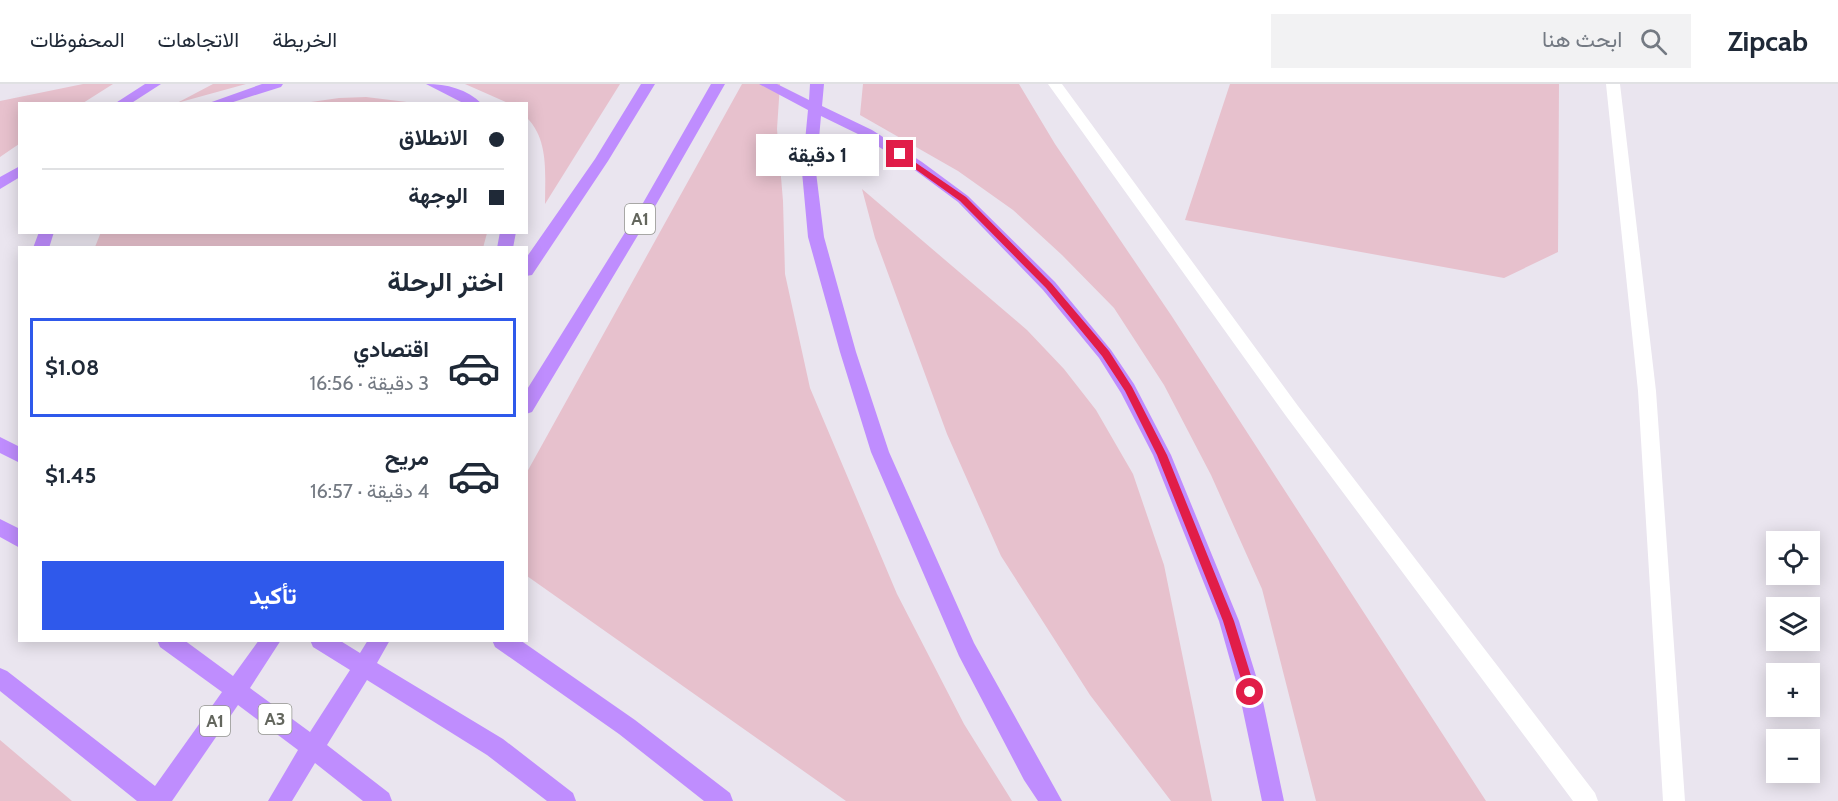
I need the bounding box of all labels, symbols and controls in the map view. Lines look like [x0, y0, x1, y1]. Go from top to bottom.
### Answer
search box [1271, 14, 1691, 68]
text: Zipcab [1727, 24, 1808, 58]
icon: search [1637, 25, 1670, 58]
text: ابحث هنا [1542, 26, 1622, 53]
text: المحفوظات [30, 27, 125, 52]
text: الاتجاهات [158, 27, 239, 52]
text: الخريطة [272, 27, 337, 52]
text: الانطلاق [399, 124, 468, 151]
callout: 1 دقيقة [756, 133, 879, 175]
route end [886, 140, 913, 167]
text: 1 دقيقة [788, 143, 847, 167]
text: الوجهة [408, 182, 468, 209]
road number: A1 [625, 204, 655, 234]
text: اختر الرحلة [387, 265, 504, 298]
text: اقتصادي [353, 336, 429, 363]
icon: car [447, 341, 501, 395]
text: $1.08 [45, 354, 99, 381]
text: 3 دقيقة · 16:56 [309, 371, 429, 395]
text: مريح [385, 444, 429, 471]
icon: car [447, 449, 501, 503]
text: $1.45 [45, 462, 96, 489]
text: 4 دقيقة · 16:57 [310, 479, 429, 503]
map controls [1766, 531, 1820, 783]
button: locate [1766, 531, 1820, 585]
button: تأكيد [42, 561, 504, 630]
button: layers [1766, 597, 1820, 651]
button: + [1766, 663, 1820, 717]
route start [1236, 678, 1263, 705]
road number: A3 [258, 704, 292, 734]
road number: A1 [200, 706, 230, 736]
button: − [1766, 729, 1820, 783]

